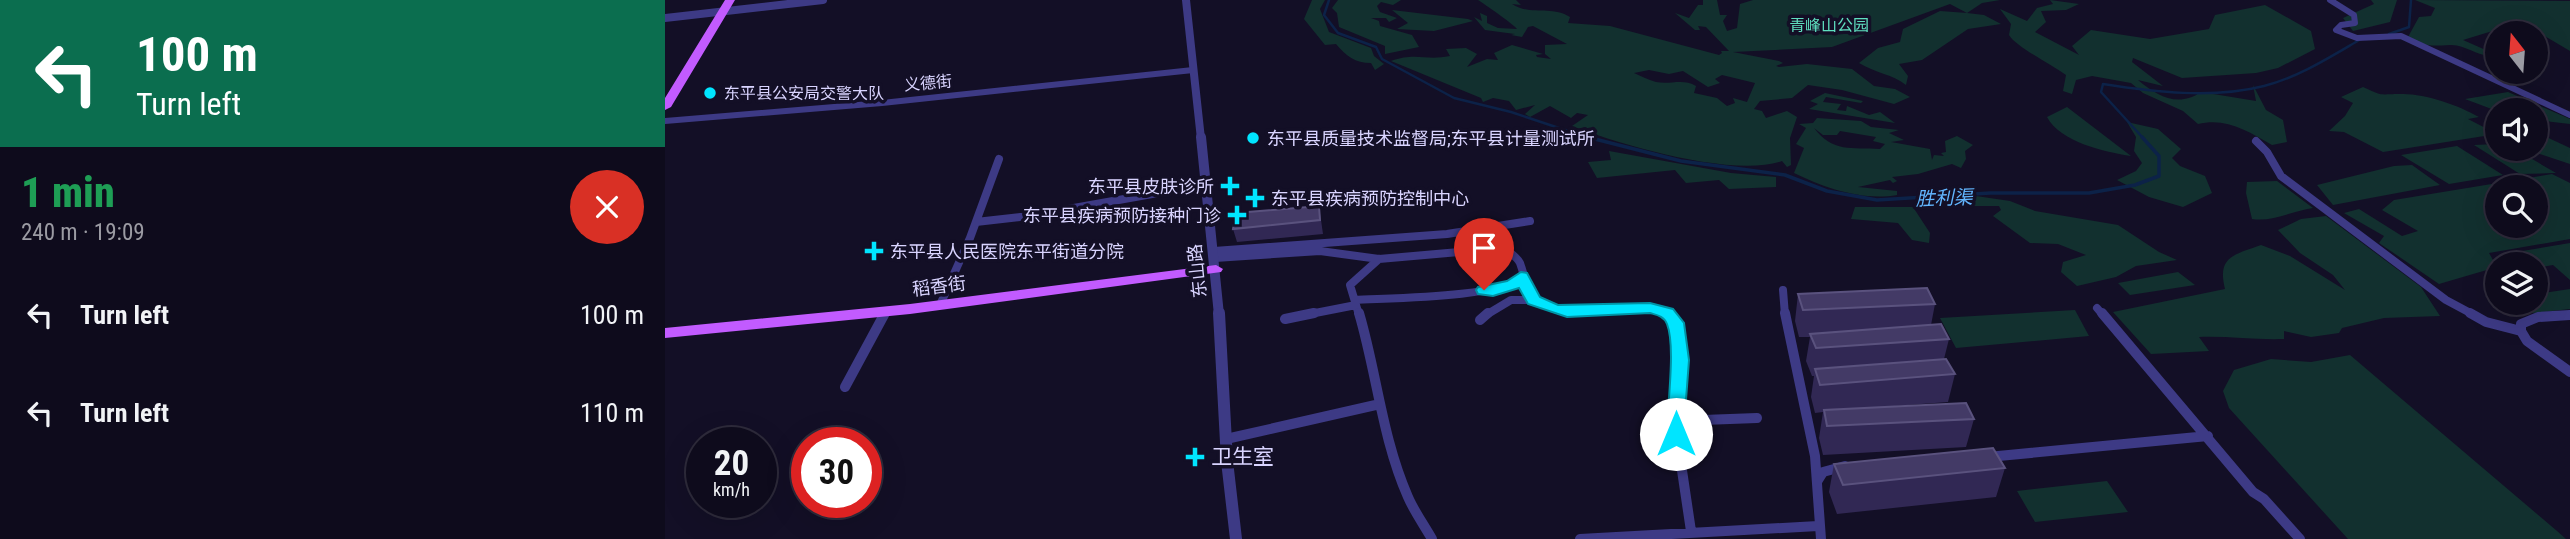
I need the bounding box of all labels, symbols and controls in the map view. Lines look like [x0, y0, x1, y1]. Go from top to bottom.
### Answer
park label: 青峰山公园 [1789, 16, 1869, 35]
north arrow [2485, 21, 2548, 84]
map controls [2485, 21, 2548, 315]
text: 100 m [136, 26, 258, 83]
icon: left [21, 28, 112, 119]
street label: 义德街 [903, 71, 953, 95]
place label: 东平县公安局交警大队 [724, 84, 884, 103]
text: Turn left [136, 85, 241, 123]
marker: 东平县公安局交警大队 [702, 85, 718, 101]
button: sound [2485, 98, 2548, 161]
place label: 东平县质量技术监督局;东平县计量测试所 [1267, 128, 1595, 149]
marker: 东平县质量技术监督局;东平县计量测试所 [1245, 130, 1261, 146]
text: 1 min [21, 168, 115, 217]
button: close [570, 170, 644, 244]
button: search [2485, 175, 2548, 238]
place label: 东平县皮肤诊所 [1088, 176, 1214, 197]
marker: 东平县皮肤诊所 [1220, 176, 1240, 196]
water label: 胜利渠 [1915, 185, 1976, 210]
marker: 东平县疾病预防控制中心 [1245, 188, 1265, 208]
place label: 东平县疾病预防控制中心 [1271, 188, 1469, 209]
place label: 东平县疾病预防接种门诊 [1023, 205, 1221, 226]
marker: 东平县疾病预防接种门诊 [1227, 205, 1247, 225]
pin [1454, 218, 1514, 290]
text: 240 m · 19:09 [21, 219, 145, 246]
icon: arrive [1465, 229, 1503, 267]
marker: 东平县人民医院东平街道分院 [864, 241, 884, 261]
place label: 东平县人民医院东平街道分院 [890, 241, 1124, 262]
street label: 东山路 [1184, 243, 1210, 299]
button: layers [2485, 252, 2548, 315]
street label: 稻香街 [911, 272, 967, 300]
icon: left [21, 296, 59, 334]
text: Turn left [80, 300, 169, 330]
text: 100 m [580, 300, 644, 330]
icon: left [21, 394, 59, 432]
position arrow [1639, 397, 1713, 471]
text: Turn left [80, 398, 169, 428]
text: 110 m [580, 398, 644, 428]
speed limit sign: 30 [791, 427, 882, 518]
text: 20 [714, 443, 749, 484]
place label: 卫生室 [1211, 445, 1274, 469]
marker: 卫生室 [1185, 447, 1205, 467]
text: km/h [713, 479, 750, 500]

